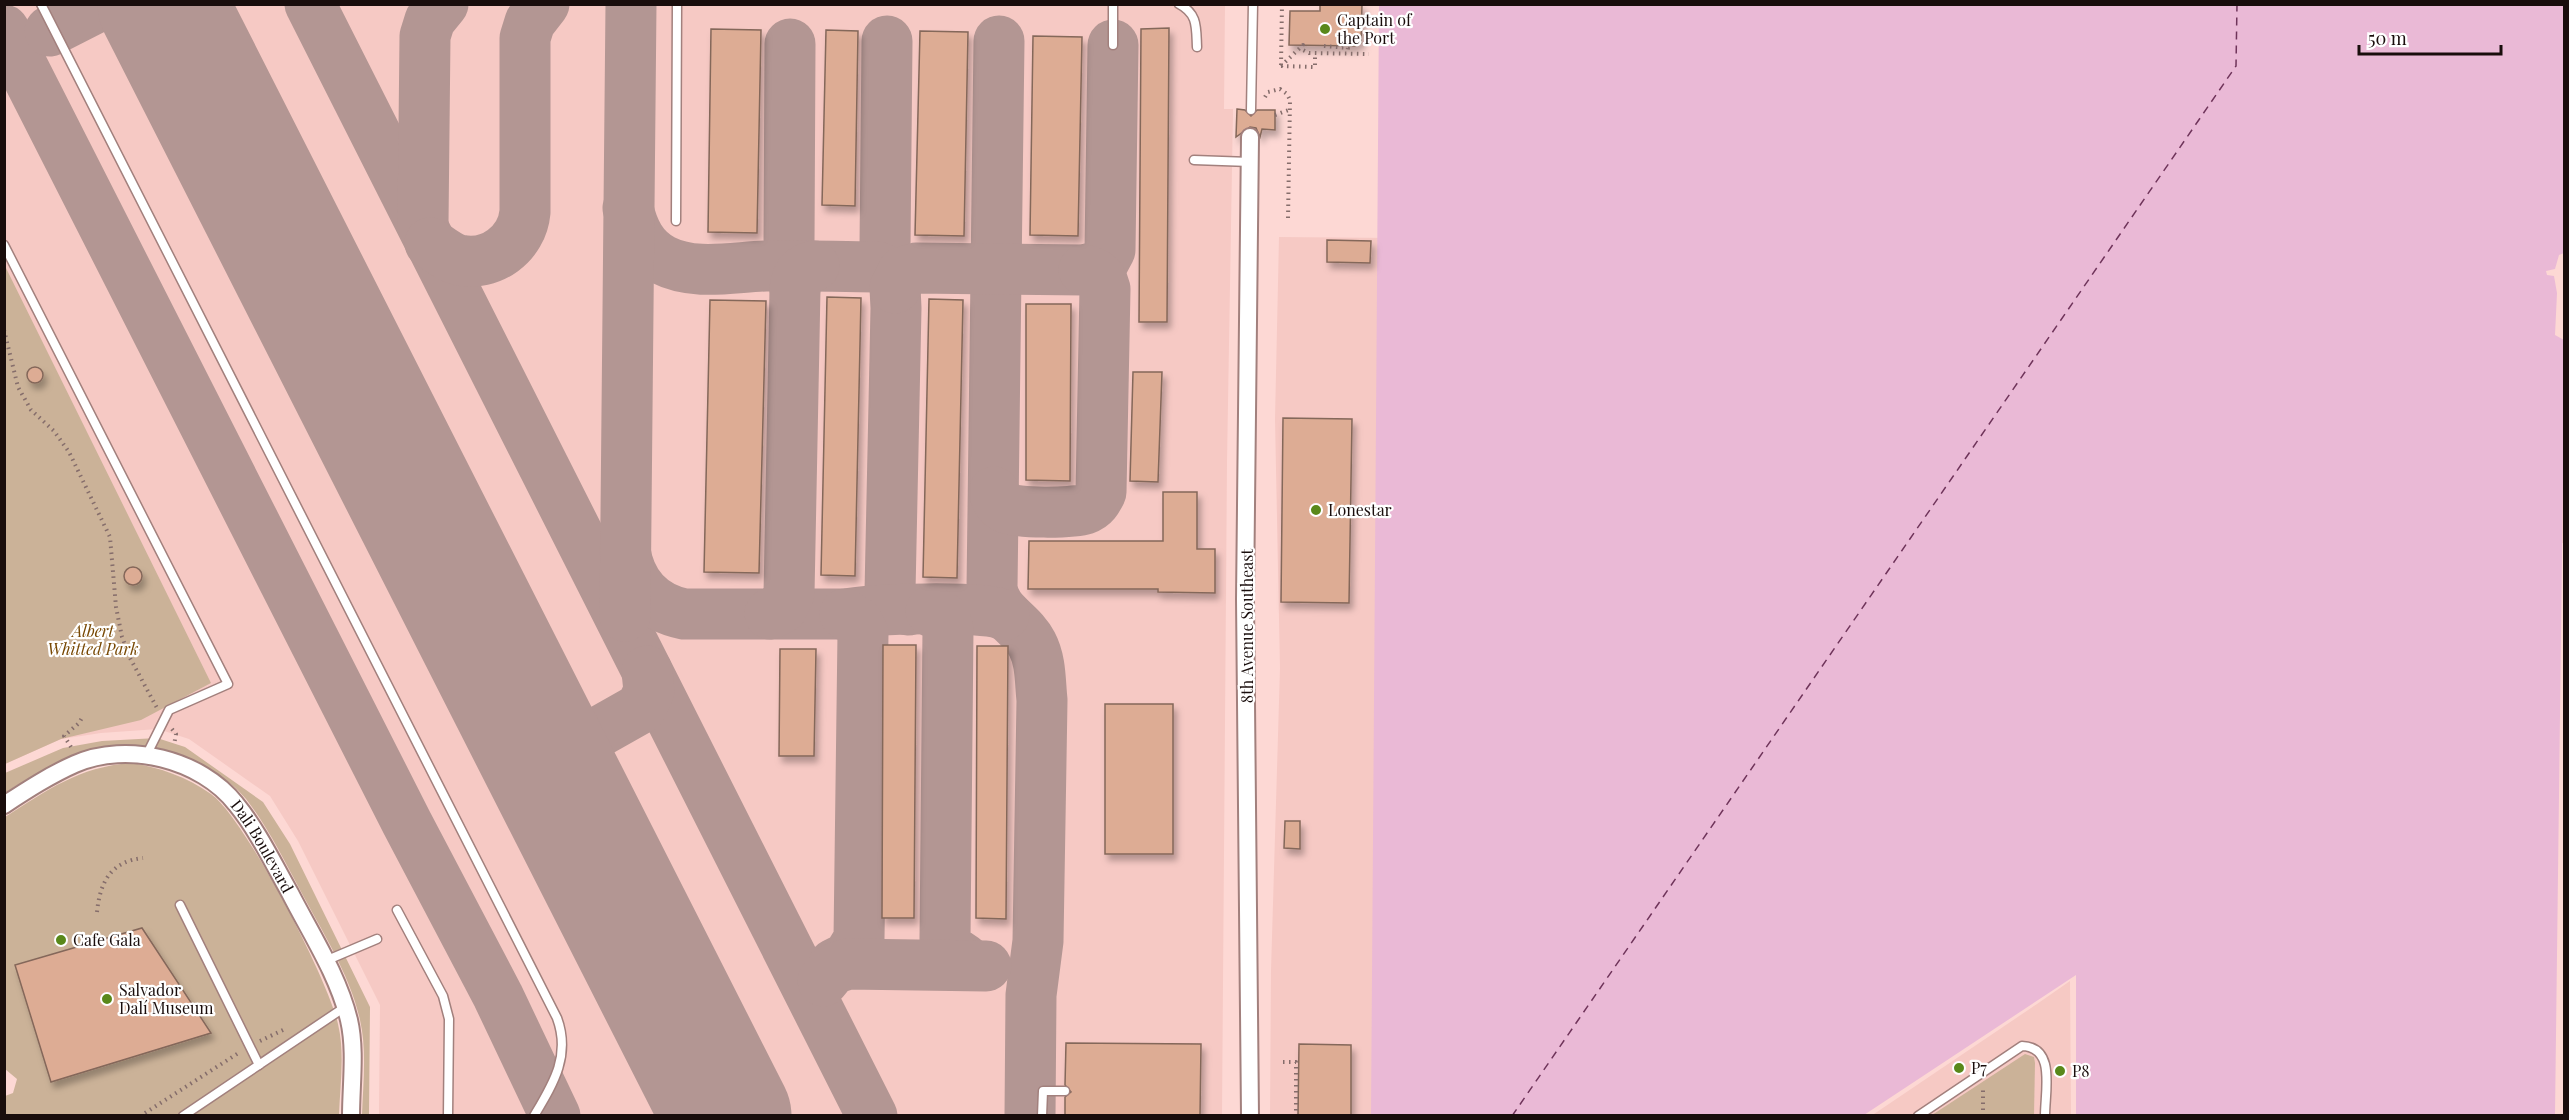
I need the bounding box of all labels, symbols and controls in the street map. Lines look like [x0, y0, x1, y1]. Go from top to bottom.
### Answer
place label: Captain of the Port [1337, 9, 1413, 48]
scale bar [2359, 18, 2502, 56]
marker: Captain of the Port [1318, 22, 1332, 36]
text: 50 m [2368, 26, 2407, 50]
place label: Lonestar [1328, 499, 1392, 520]
marker: Lonestar [1309, 503, 1323, 517]
street label: 8th Avenue Southeast [1236, 549, 1257, 703]
park label: Albert Whitted Park [48, 620, 138, 659]
street label: Dali Boulevard [227, 795, 299, 896]
place label: Cafe Gala [73, 929, 141, 950]
marker: Cafe Gala [54, 933, 68, 947]
place label: Salvador Dalí Museum [119, 979, 214, 1018]
marker: Salvador Dalí Museum [100, 992, 114, 1006]
place label: P7 [1971, 1057, 1987, 1078]
place label: P8 [2072, 1060, 2090, 1081]
marker: P7 [1952, 1061, 1966, 1075]
marker: P8 [2053, 1064, 2067, 1078]

